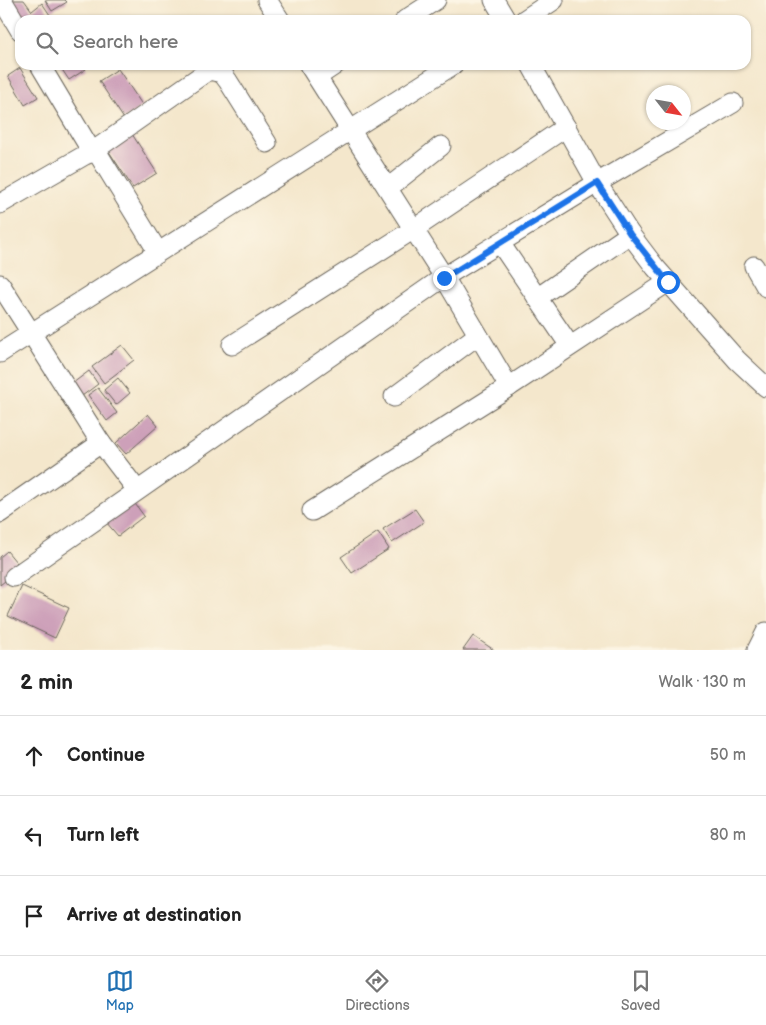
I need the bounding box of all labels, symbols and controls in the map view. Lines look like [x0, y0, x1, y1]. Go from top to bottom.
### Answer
search box [15, 15, 751, 70]
icon: search [33, 29, 61, 57]
text: Search here [73, 31, 178, 54]
north arrow [646, 85, 691, 130]
route end [433, 267, 456, 290]
route start [657, 271, 680, 294]
text: 2 min [20, 670, 73, 695]
text: Walk · 130 m [658, 673, 746, 692]
icon: ahead [20, 742, 48, 770]
text: Continue [67, 744, 145, 767]
text: 50 m [710, 746, 746, 765]
icon: left [20, 822, 48, 850]
text: Turn left [67, 824, 139, 847]
text: 80 m [710, 826, 746, 845]
icon: arrive [20, 902, 48, 930]
text: Arrive at destination [67, 904, 242, 927]
tab: Map [106, 967, 134, 1014]
tab: Directions [345, 967, 410, 1014]
tab: Saved [621, 967, 660, 1014]

